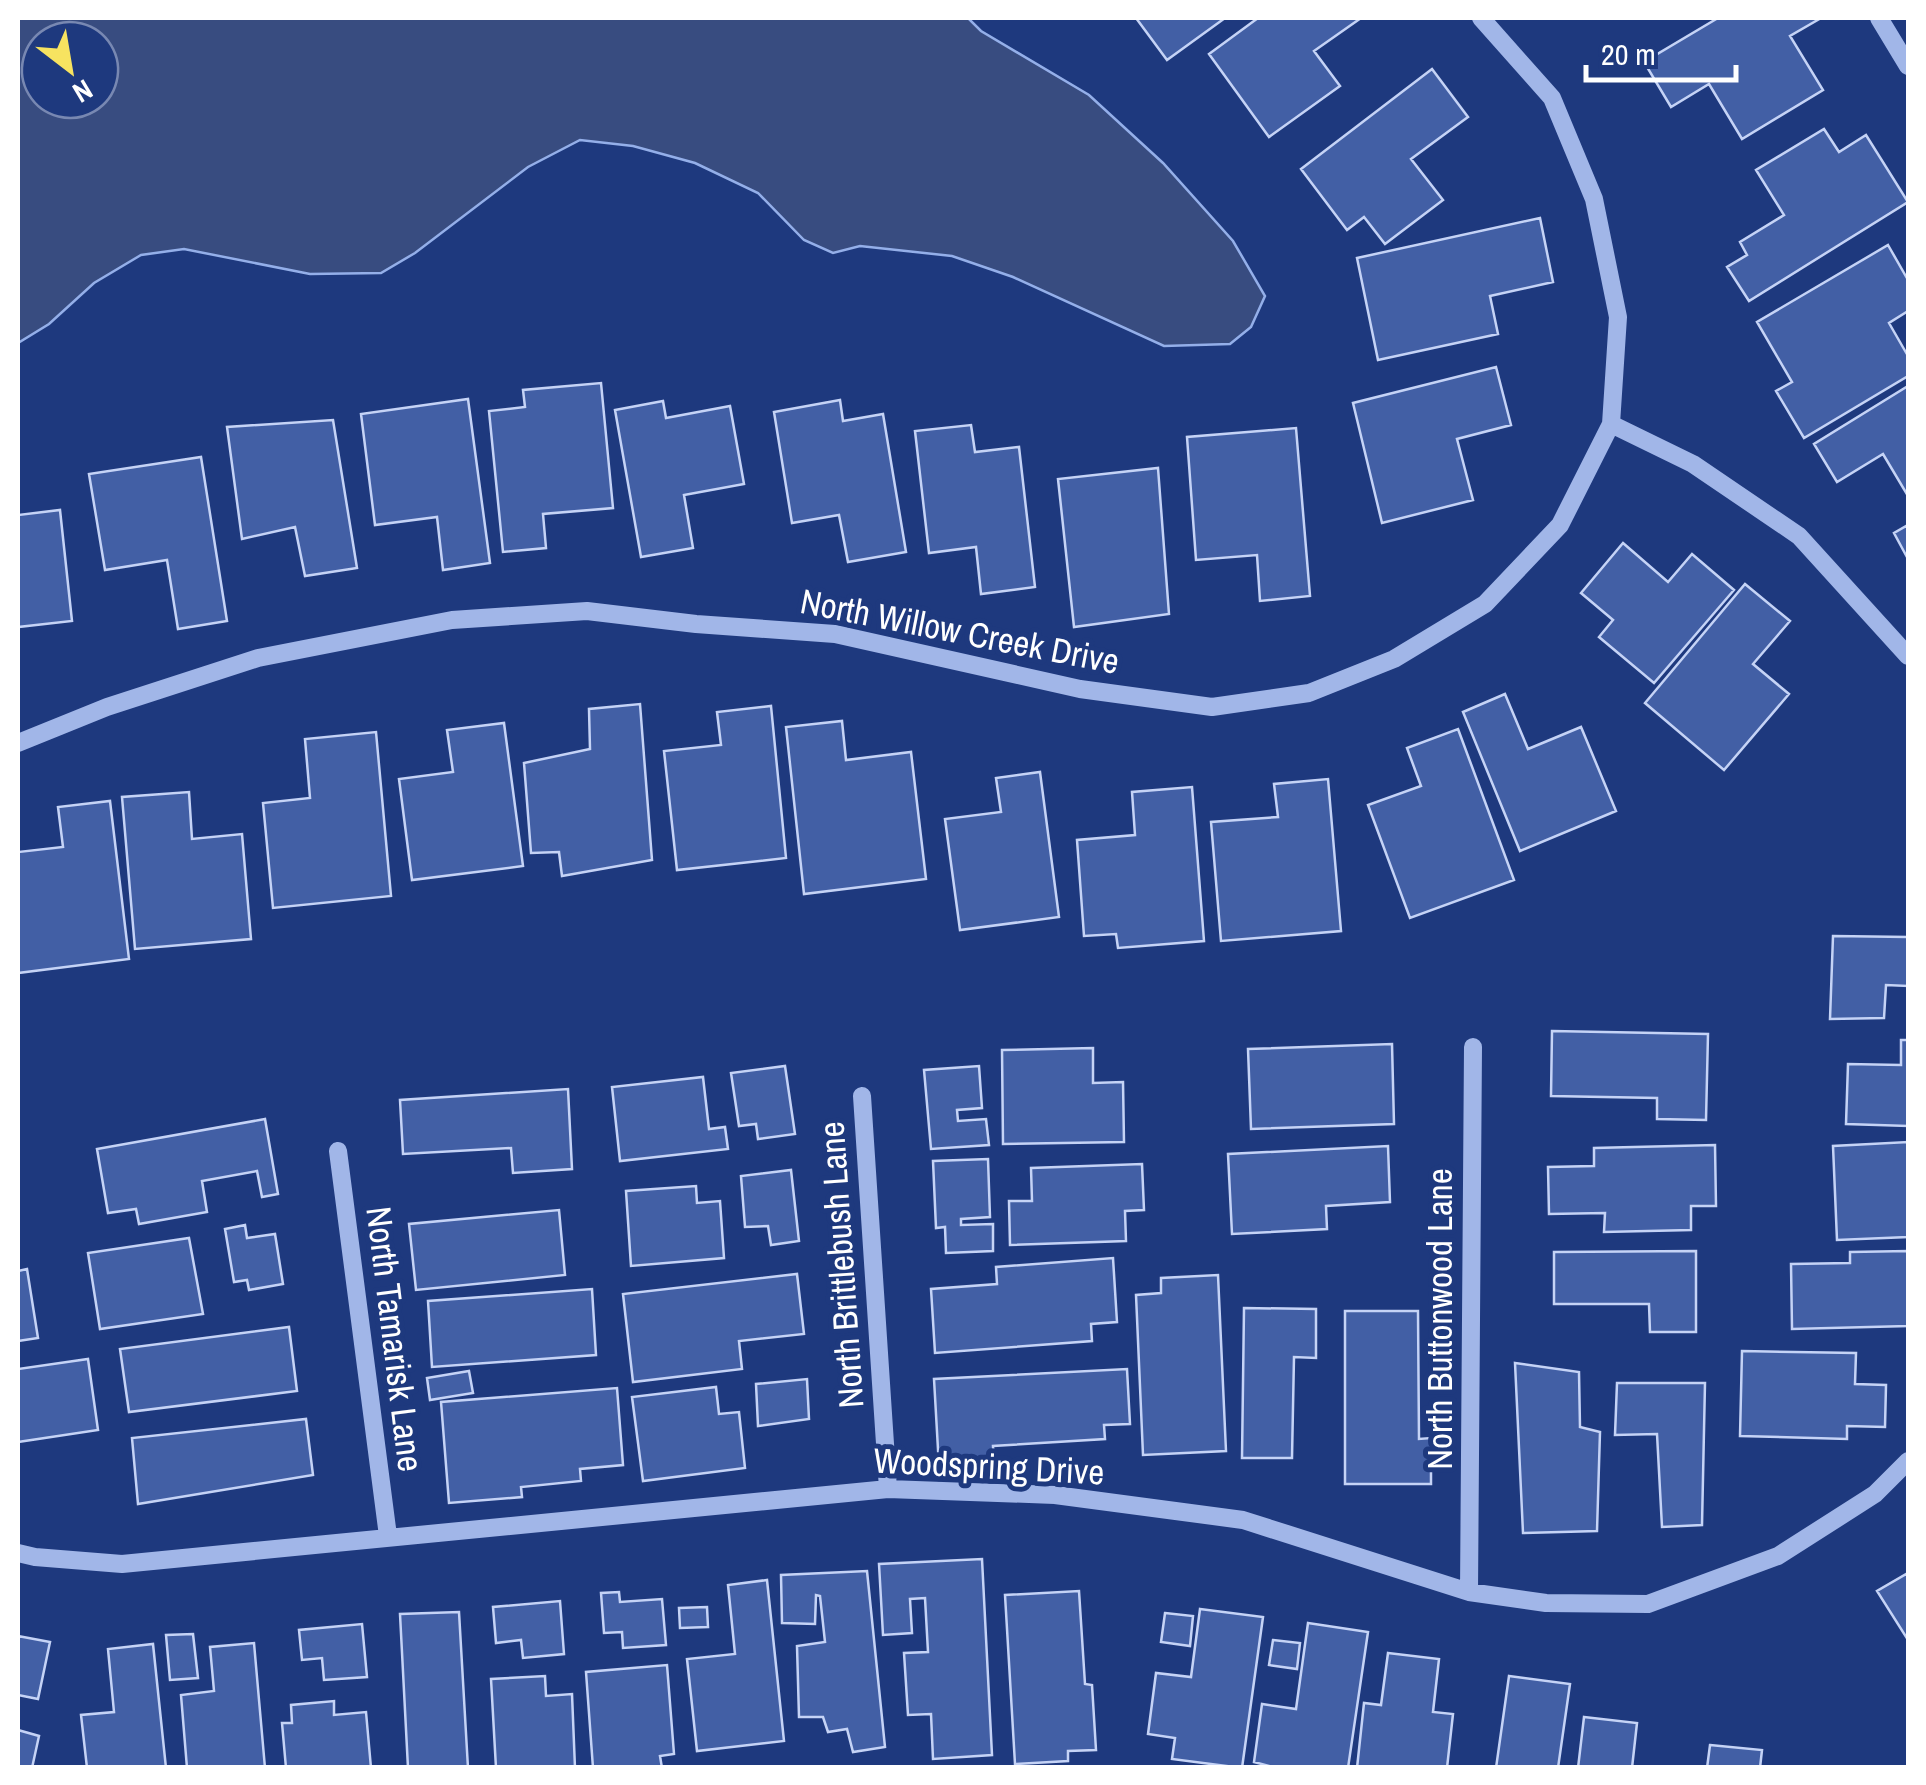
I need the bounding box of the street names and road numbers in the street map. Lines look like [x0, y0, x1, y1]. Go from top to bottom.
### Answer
street label: North Willow Creek Drive [797, 577, 1123, 685]
street label: North Brittlebush Lane [808, 1120, 874, 1410]
street label: North Buttonwood Lane [1416, 1168, 1463, 1470]
street label: North Tamarisk Lane [355, 1204, 435, 1474]
street label: Woodspring Drive [873, 1436, 1105, 1496]

